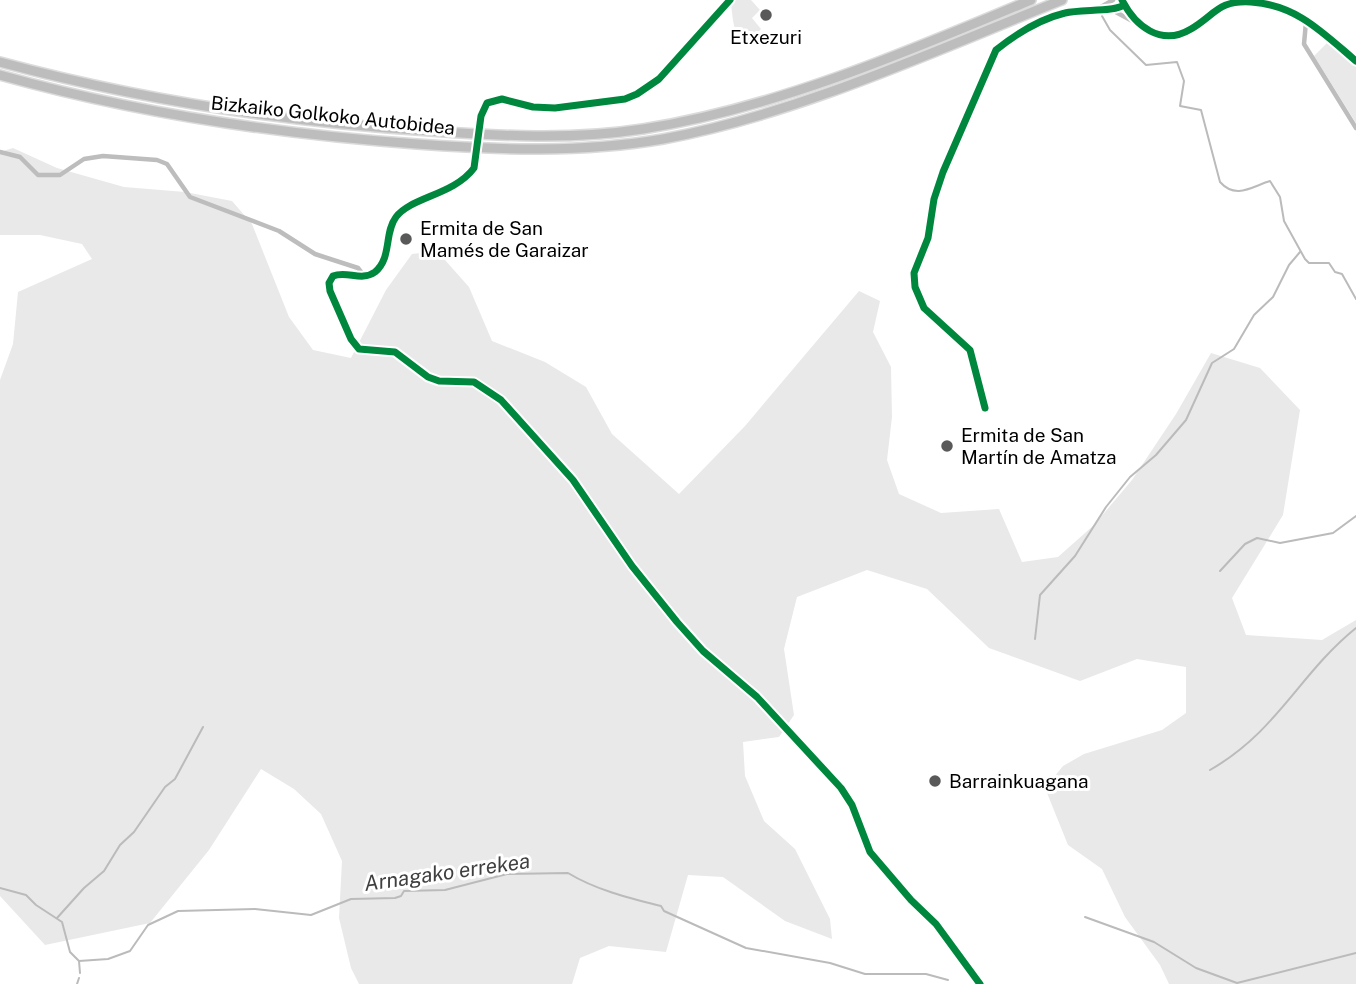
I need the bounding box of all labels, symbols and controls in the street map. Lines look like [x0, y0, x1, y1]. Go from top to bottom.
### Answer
marker: Etxezuri [758, 7, 774, 23]
place label: Etxezuri [730, 26, 802, 48]
street label: Bizkaiko Golkoko Autobidea [210, 91, 456, 139]
place label: Ermita de San Mamés de Garaizar [420, 217, 589, 261]
marker: Ermita de San Mamés de Garaizar [398, 231, 414, 247]
place label: Ermita de San Martín de Amatza [961, 424, 1117, 468]
marker: Ermita de San Martín de Amatza [939, 438, 955, 454]
place label: Barrainkuagana [949, 770, 1089, 792]
marker: Barrainkuagana [927, 773, 943, 789]
water label: Arnagako errekea [362, 848, 532, 896]

